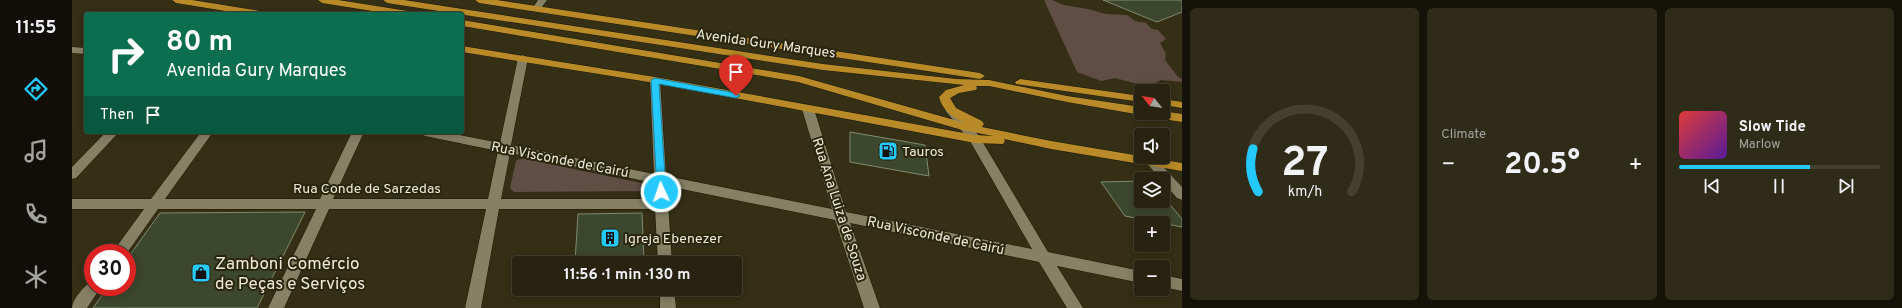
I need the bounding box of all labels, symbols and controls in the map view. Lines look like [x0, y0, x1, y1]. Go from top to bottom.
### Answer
text: 11:55 [16, 17, 56, 40]
text: 80 m [166, 25, 233, 61]
street label: Avenida Gury Marques [695, 26, 837, 63]
icon: right [100, 28, 152, 80]
pin [719, 55, 753, 96]
text: Avenida Gury Marques [166, 60, 347, 83]
icon: arrive [725, 61, 747, 83]
icon: directions [22, 75, 50, 103]
north arrow [1134, 84, 1170, 120]
map controls [1134, 84, 1170, 296]
icon: arrive [142, 104, 164, 126]
text: Then [100, 106, 134, 125]
text: Slow Tide [1739, 118, 1806, 137]
text: Climate [1441, 127, 1486, 143]
button: sound [1134, 128, 1170, 164]
street label: Rua Ana Luiza de Souza [807, 136, 870, 283]
icon: music [22, 137, 50, 165]
text: Marlow [1739, 137, 1781, 153]
text: 27 [1281, 138, 1328, 191]
street label: Rua Visconde de Cairú [489, 139, 630, 182]
fuel station icon: Tauros [877, 140, 899, 162]
place label: Tauros [902, 144, 944, 161]
text: 20.5° [1504, 147, 1580, 184]
text: − [1441, 152, 1456, 179]
text: + [1628, 152, 1643, 179]
position arrow [640, 171, 682, 213]
button: layers [1134, 172, 1170, 208]
icon: previous [1701, 175, 1723, 197]
icon: pause [1768, 175, 1790, 197]
icon: next [1835, 175, 1857, 197]
street label: Rua Conde de Sarzedas [293, 181, 441, 198]
text: km/h [1287, 183, 1322, 201]
icon: phone [22, 200, 50, 228]
street label: Rua Visconde de Cairú [866, 214, 1006, 259]
button: + [1134, 216, 1170, 252]
building icon: Igreja Ebenezer [599, 227, 621, 249]
place label: Igreja Ebenezer [624, 231, 723, 248]
speed limit sign: 30 [84, 244, 136, 296]
place label: Zamboni Comércio de Peças e Serviços [215, 254, 365, 296]
button: − [1134, 260, 1170, 296]
shop icon: Zamboni Comércio de Peças e Serviços [190, 262, 212, 284]
icon: climate [22, 263, 50, 291]
text: 11:56 · 1 min · 130 m [564, 266, 690, 285]

